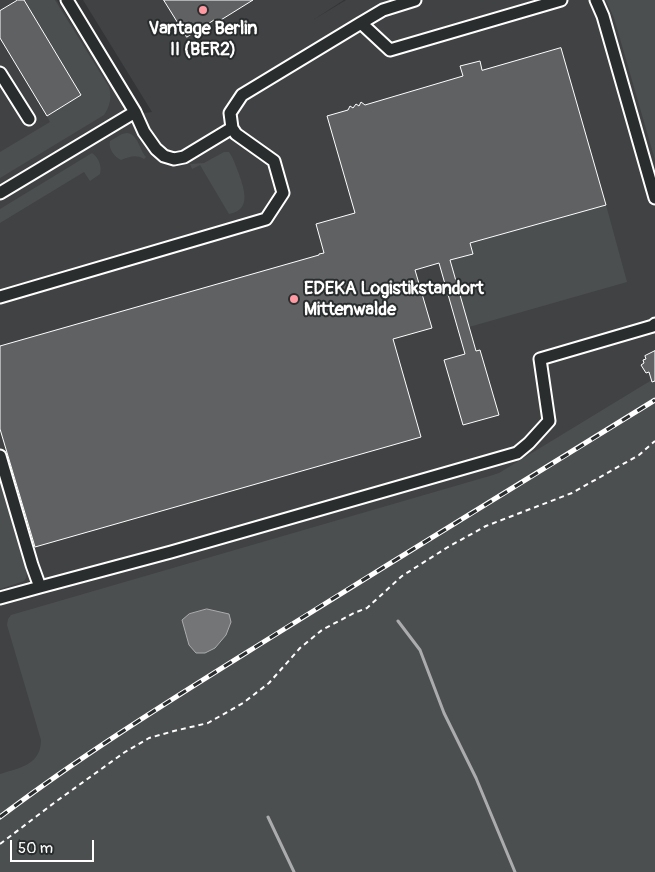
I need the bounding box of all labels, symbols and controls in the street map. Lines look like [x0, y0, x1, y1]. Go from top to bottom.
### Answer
marker: Vantage Berlin II (BER2) [197, 4, 209, 16]
place label: Vantage Berlin II (BER2) [148, 18, 258, 60]
place label: EDEKA Logistikstandort Mittenwalde [304, 278, 484, 320]
marker: EDEKA Logistikstandort Mittenwalde [288, 293, 300, 305]
scale bar [12, 830, 96, 862]
text: 50 m [18, 839, 53, 858]

